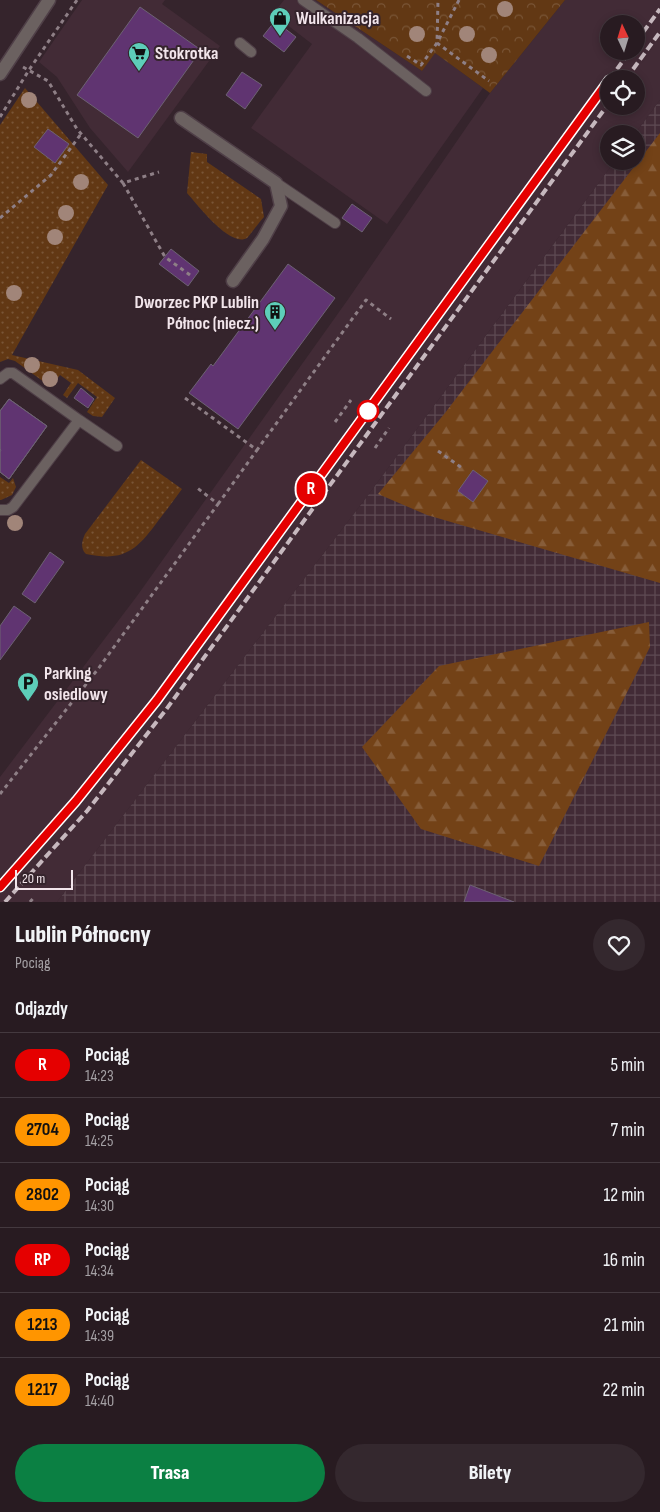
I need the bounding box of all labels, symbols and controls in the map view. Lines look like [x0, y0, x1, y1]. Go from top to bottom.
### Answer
shop icon: Wulkanizacja [268, 6, 292, 37]
place label: Wulkanizacja [296, 8, 379, 29]
north arrow [600, 15, 645, 60]
map controls [600, 15, 645, 170]
supermarket icon: Stokrotka [127, 41, 151, 72]
place label: Stokrotka [155, 43, 218, 64]
button: locate [600, 70, 645, 115]
button: layers [600, 125, 645, 170]
place label: Dworzec PKP Lublin Północ (niecz.) [134, 292, 259, 334]
building icon: Dworzec PKP Lublin Północ (niecz.) [263, 300, 287, 331]
unlabelled marker [357, 400, 379, 422]
line badge: R [295, 473, 327, 505]
text: R [307, 478, 315, 499]
place label: Parking osiedlowy [44, 663, 108, 705]
parking icon: Parking osiedlowy [16, 671, 40, 702]
scale bar [15, 867, 72, 890]
text: 20 m [22, 870, 45, 887]
button: heart [593, 919, 645, 971]
text: Lublin Północny [15, 920, 151, 949]
text: Pociąg [15, 954, 50, 973]
text: Odjazdy [15, 998, 68, 1021]
text: Pociąg [85, 1044, 130, 1067]
text: R [38, 1054, 47, 1075]
text: 5 min [610, 1054, 645, 1077]
text: 14:23 [85, 1067, 114, 1086]
text: Pociąg [85, 1109, 130, 1132]
text: 2704 [26, 1119, 59, 1140]
text: 7 min [611, 1119, 645, 1142]
text: 14:25 [85, 1132, 113, 1151]
text: Pociąg [85, 1174, 130, 1197]
text: 2802 [26, 1184, 59, 1205]
text: 12 min [603, 1184, 645, 1207]
text: 14:30 [85, 1197, 114, 1216]
text: Pociąg [85, 1239, 130, 1262]
text: RP [34, 1249, 51, 1270]
text: 16 min [603, 1249, 645, 1272]
text: 14:34 [85, 1262, 114, 1281]
text: Pociąg [85, 1304, 130, 1327]
text: 1213 [27, 1314, 58, 1335]
text: 21 min [604, 1314, 645, 1337]
text: 14:39 [85, 1327, 114, 1346]
text: Pociąg [85, 1369, 130, 1392]
text: 1217 [28, 1379, 57, 1400]
text: 22 min [602, 1379, 645, 1402]
text: 14:40 [85, 1392, 114, 1411]
button: Trasa [15, 1444, 325, 1502]
button: Bilety [335, 1444, 645, 1502]

